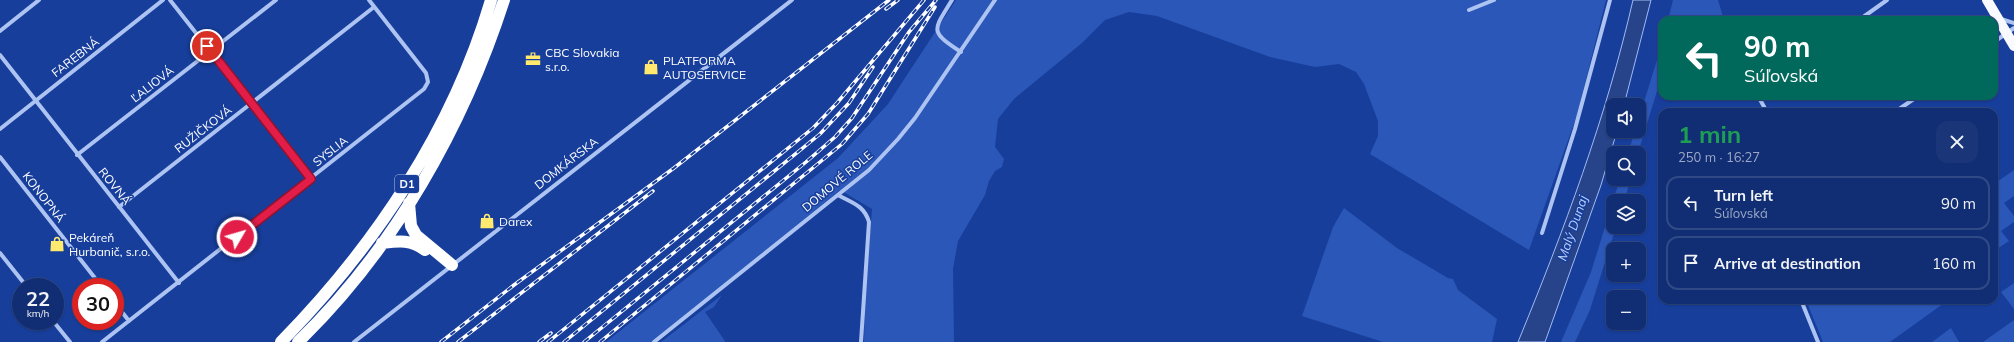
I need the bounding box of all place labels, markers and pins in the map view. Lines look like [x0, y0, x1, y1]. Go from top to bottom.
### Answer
pin [190, 29, 224, 63]
place label: CBC Slovakia s.r.o. [545, 45, 620, 74]
office icon: CBC Slovakia s.r.o. [524, 50, 542, 68]
place label: PLATFORMA AUTOSERVICE [663, 53, 746, 82]
shop icon: PLATFORMA AUTOSERVICE [642, 58, 660, 76]
shop icon: Darex [478, 212, 496, 230]
place label: Darex [499, 214, 533, 229]
place label: Pekáreň Hurbanič, s.r.o. [69, 230, 150, 259]
shop icon: Pekáreň Hurbanič, s.r.o. [48, 235, 66, 253]

